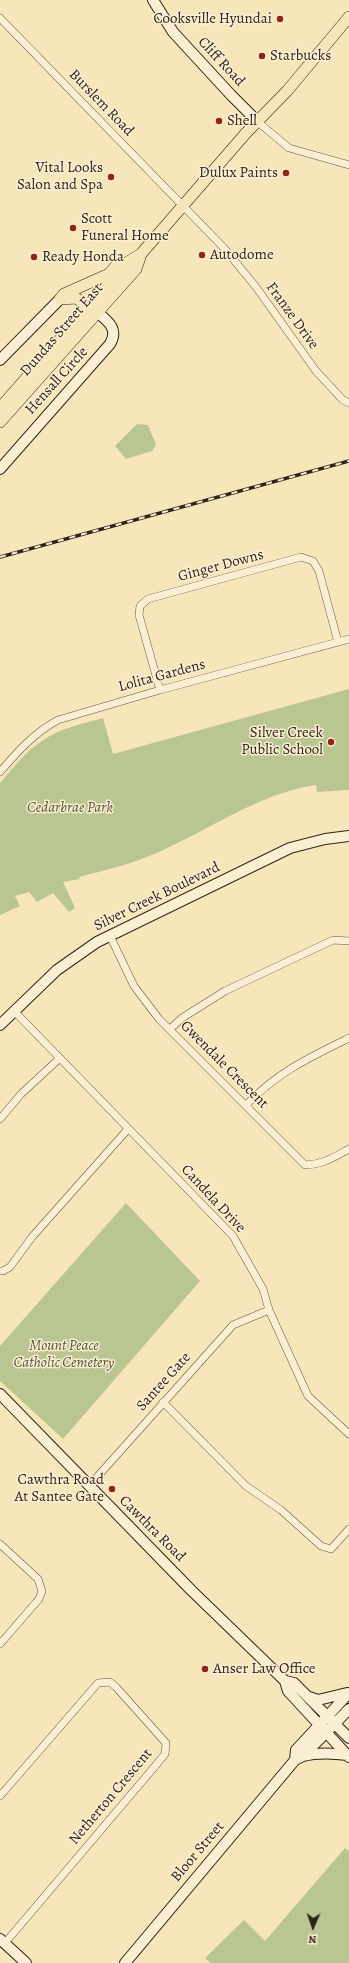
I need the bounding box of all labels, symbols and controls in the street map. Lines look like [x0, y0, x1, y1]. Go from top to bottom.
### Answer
place label: Cooksville Hyundai [153, 10, 272, 28]
marker: Cooksville Hyundai [275, 14, 285, 24]
street label: Cliff Road [194, 34, 248, 90]
place label: Starbucks [270, 47, 331, 65]
marker: Starbucks [257, 51, 267, 61]
street label: Burslem Road [65, 66, 137, 140]
place label: Shell [227, 112, 257, 130]
marker: Shell [214, 116, 224, 126]
place label: Vital Looks Salon and Spa [17, 159, 103, 194]
place label: Dulux Paints [199, 164, 278, 182]
marker: Dulux Paints [281, 168, 291, 178]
marker: Vital Looks Salon and Spa [106, 172, 116, 182]
place label: Scott Funeral Home [81, 210, 169, 245]
marker: Scott Funeral Home [68, 223, 78, 233]
place label: Autodome [210, 246, 274, 264]
place label: Ready Honda [42, 248, 124, 266]
marker: Autodome [197, 250, 207, 260]
marker: Ready Honda [29, 252, 39, 262]
street label: Franze Drive [262, 279, 322, 353]
street label: Dundas Street East [17, 280, 107, 380]
street label: Hensall Circle [22, 343, 92, 419]
street label: Ginger Downs [176, 546, 266, 586]
street label: Lolita Gardens [117, 656, 207, 696]
place label: Silver Creek Public School [241, 724, 323, 759]
marker: Silver Creek Public School [326, 737, 336, 747]
park label: Cedarbrae Park [27, 799, 113, 817]
street label: Silver Creek Boulevard [91, 859, 223, 935]
street label: Gwendale Crescent [176, 1017, 272, 1113]
street label: Candela Drive [177, 1161, 249, 1237]
park label: Mount Peace Catholic Cemetery [14, 1337, 114, 1372]
street label: Santee Gate [133, 1349, 195, 1415]
place label: Cawthra Road At Santee Gate [15, 1471, 104, 1506]
marker: Cawthra Road At Santee Gate [107, 1484, 117, 1494]
street label: Cawthra Road [115, 1492, 189, 1566]
place label: Anser Law Office [213, 1660, 316, 1678]
marker: Anser Law Office [200, 1664, 210, 1674]
street label: Netherton Crescent [66, 1745, 156, 1849]
street label: Bloor Street [168, 1818, 228, 1886]
north arrow [293, 1907, 333, 1947]
text: N [308, 1932, 317, 1947]

